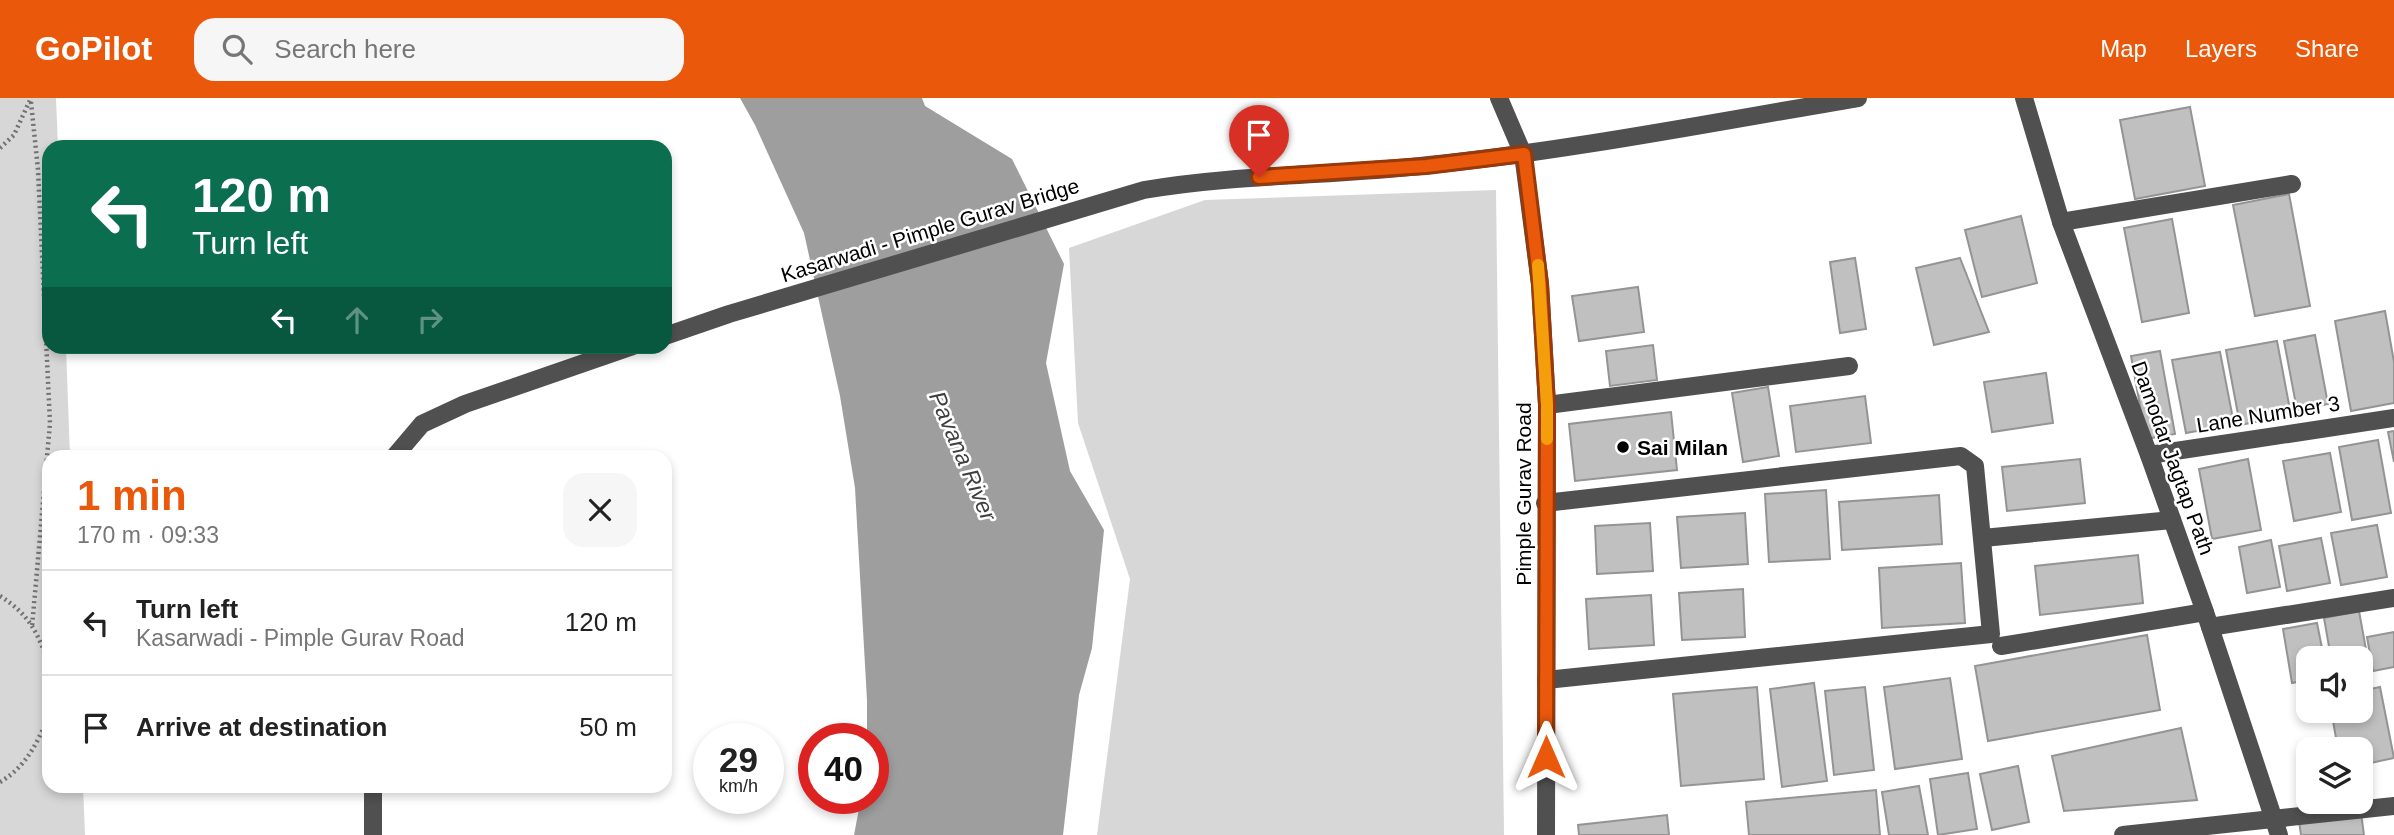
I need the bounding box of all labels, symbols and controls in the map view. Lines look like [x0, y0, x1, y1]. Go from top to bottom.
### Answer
search box [194, 18, 684, 81]
text: GoPilot [35, 30, 152, 67]
icon: search [218, 30, 256, 68]
text: Search here [274, 34, 416, 64]
text: Map [2100, 35, 2147, 62]
text: Layers [2185, 35, 2257, 62]
text: Share [2295, 35, 2359, 62]
pin [1229, 105, 1289, 177]
icon: arrive [1240, 116, 1278, 154]
icon: left [77, 168, 168, 259]
text: 120 m [192, 168, 331, 222]
street label: Kasarwadi - Pimple Gurav Bridge [778, 174, 1082, 286]
text: Turn left [192, 225, 308, 261]
icon: left [265, 301, 303, 339]
icon: ahead [338, 301, 376, 339]
icon: right [411, 301, 449, 339]
street label: Damodar Jagtap Path [2127, 358, 2219, 558]
water label: Pavana River [924, 387, 1002, 526]
street label: Lane Number 3 [2195, 391, 2341, 437]
street label: Pimple Gurav Road [1512, 402, 1535, 586]
place label: Sai Milan [1637, 436, 1728, 459]
marker: Sai Milan [1615, 439, 1631, 455]
text: 1 min [77, 472, 187, 519]
button: close [563, 473, 637, 547]
text: 170 m · 09:33 [77, 522, 219, 548]
text: Turn left [136, 594, 238, 624]
icon: left [77, 604, 115, 642]
text: 120 m [565, 607, 637, 637]
text: Kasarwadi - Pimple Gurav Road [136, 625, 465, 651]
map controls [2296, 646, 2373, 814]
button: sound [2296, 646, 2373, 723]
icon: arrive [77, 709, 115, 747]
text: Arrive at destination [136, 712, 387, 742]
text: 50 m [579, 712, 637, 742]
position arrow [1509, 720, 1583, 794]
speed limit sign: 40 [798, 723, 889, 814]
button: layers [2296, 737, 2373, 814]
text: 29 [719, 740, 758, 779]
text: km/h [719, 776, 758, 796]

